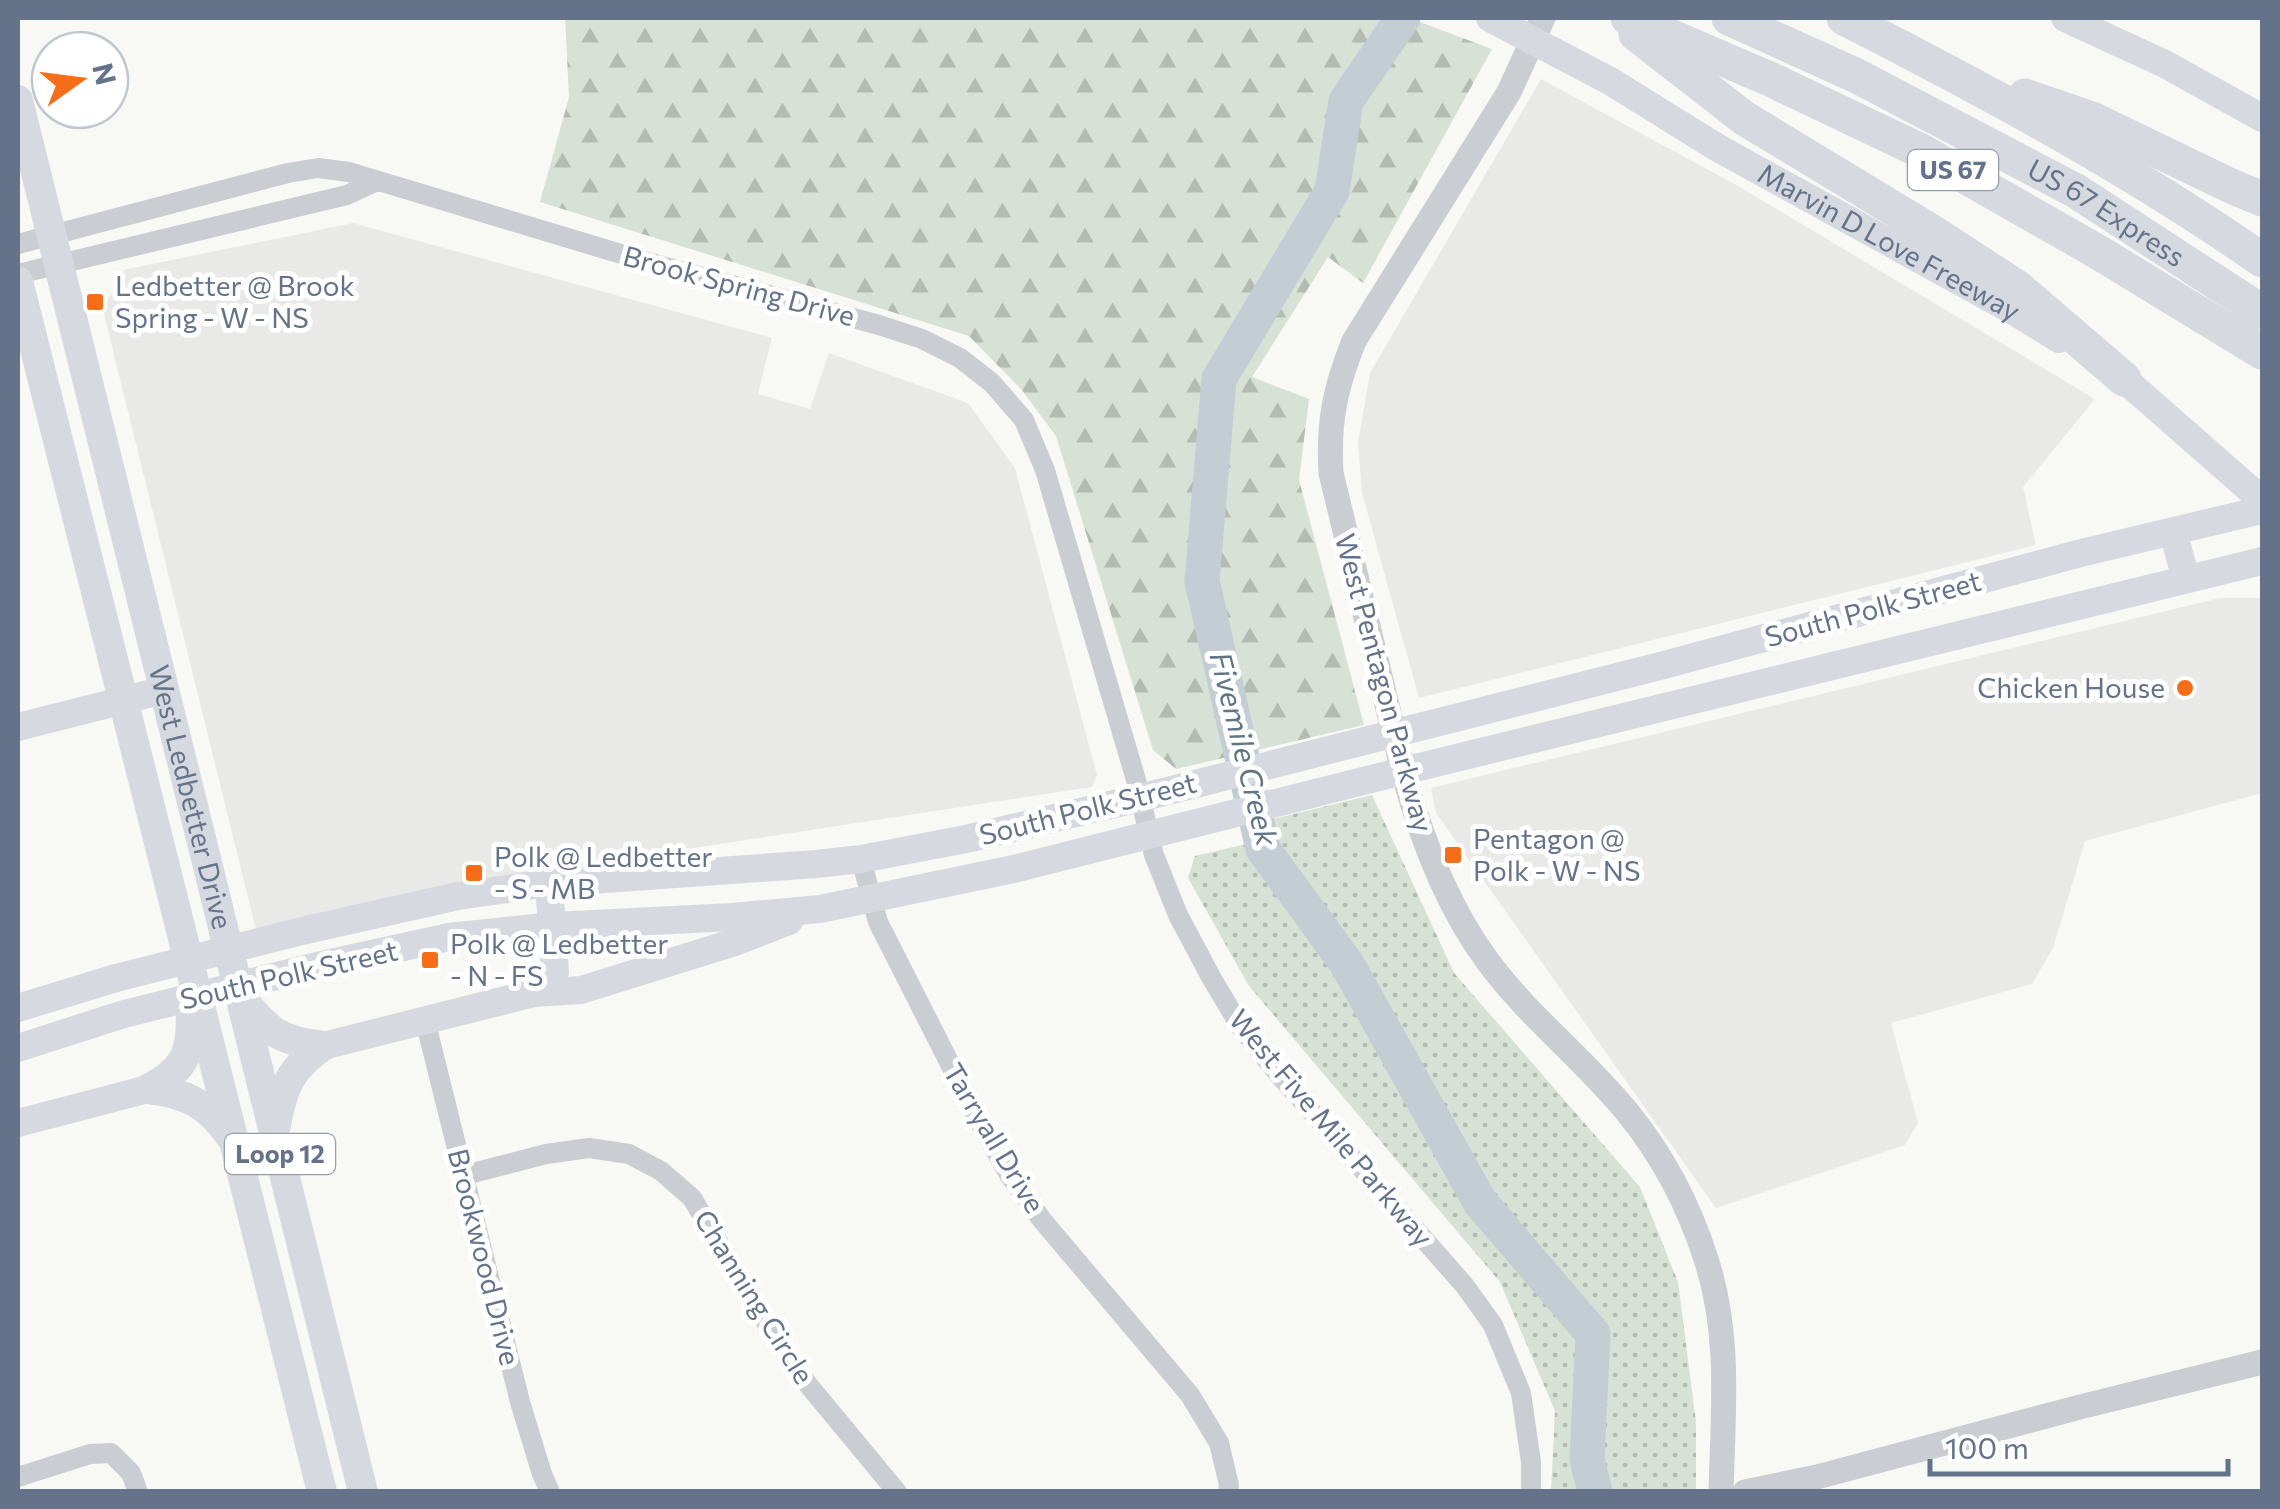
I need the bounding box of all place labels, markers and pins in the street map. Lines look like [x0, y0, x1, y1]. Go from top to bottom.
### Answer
place label: Ledbetter @ Brook Spring - W - NS [115, 268, 355, 334]
marker: Ledbetter @ Brook Spring - W - NS [84, 291, 106, 313]
place label: Chicken House [1977, 670, 2165, 704]
marker: Chicken House [2174, 677, 2196, 699]
place label: Pentagon @ Polk - W - NS [1473, 821, 1640, 887]
place label: Polk @ Ledbetter - S - MB [494, 839, 712, 905]
marker: Pentagon @ Polk - W - NS [1442, 844, 1464, 866]
marker: Polk @ Ledbetter - S - MB [463, 862, 485, 884]
place label: Polk @ Ledbetter - N - FS [450, 926, 668, 992]
marker: Polk @ Ledbetter - N - FS [419, 949, 441, 971]

